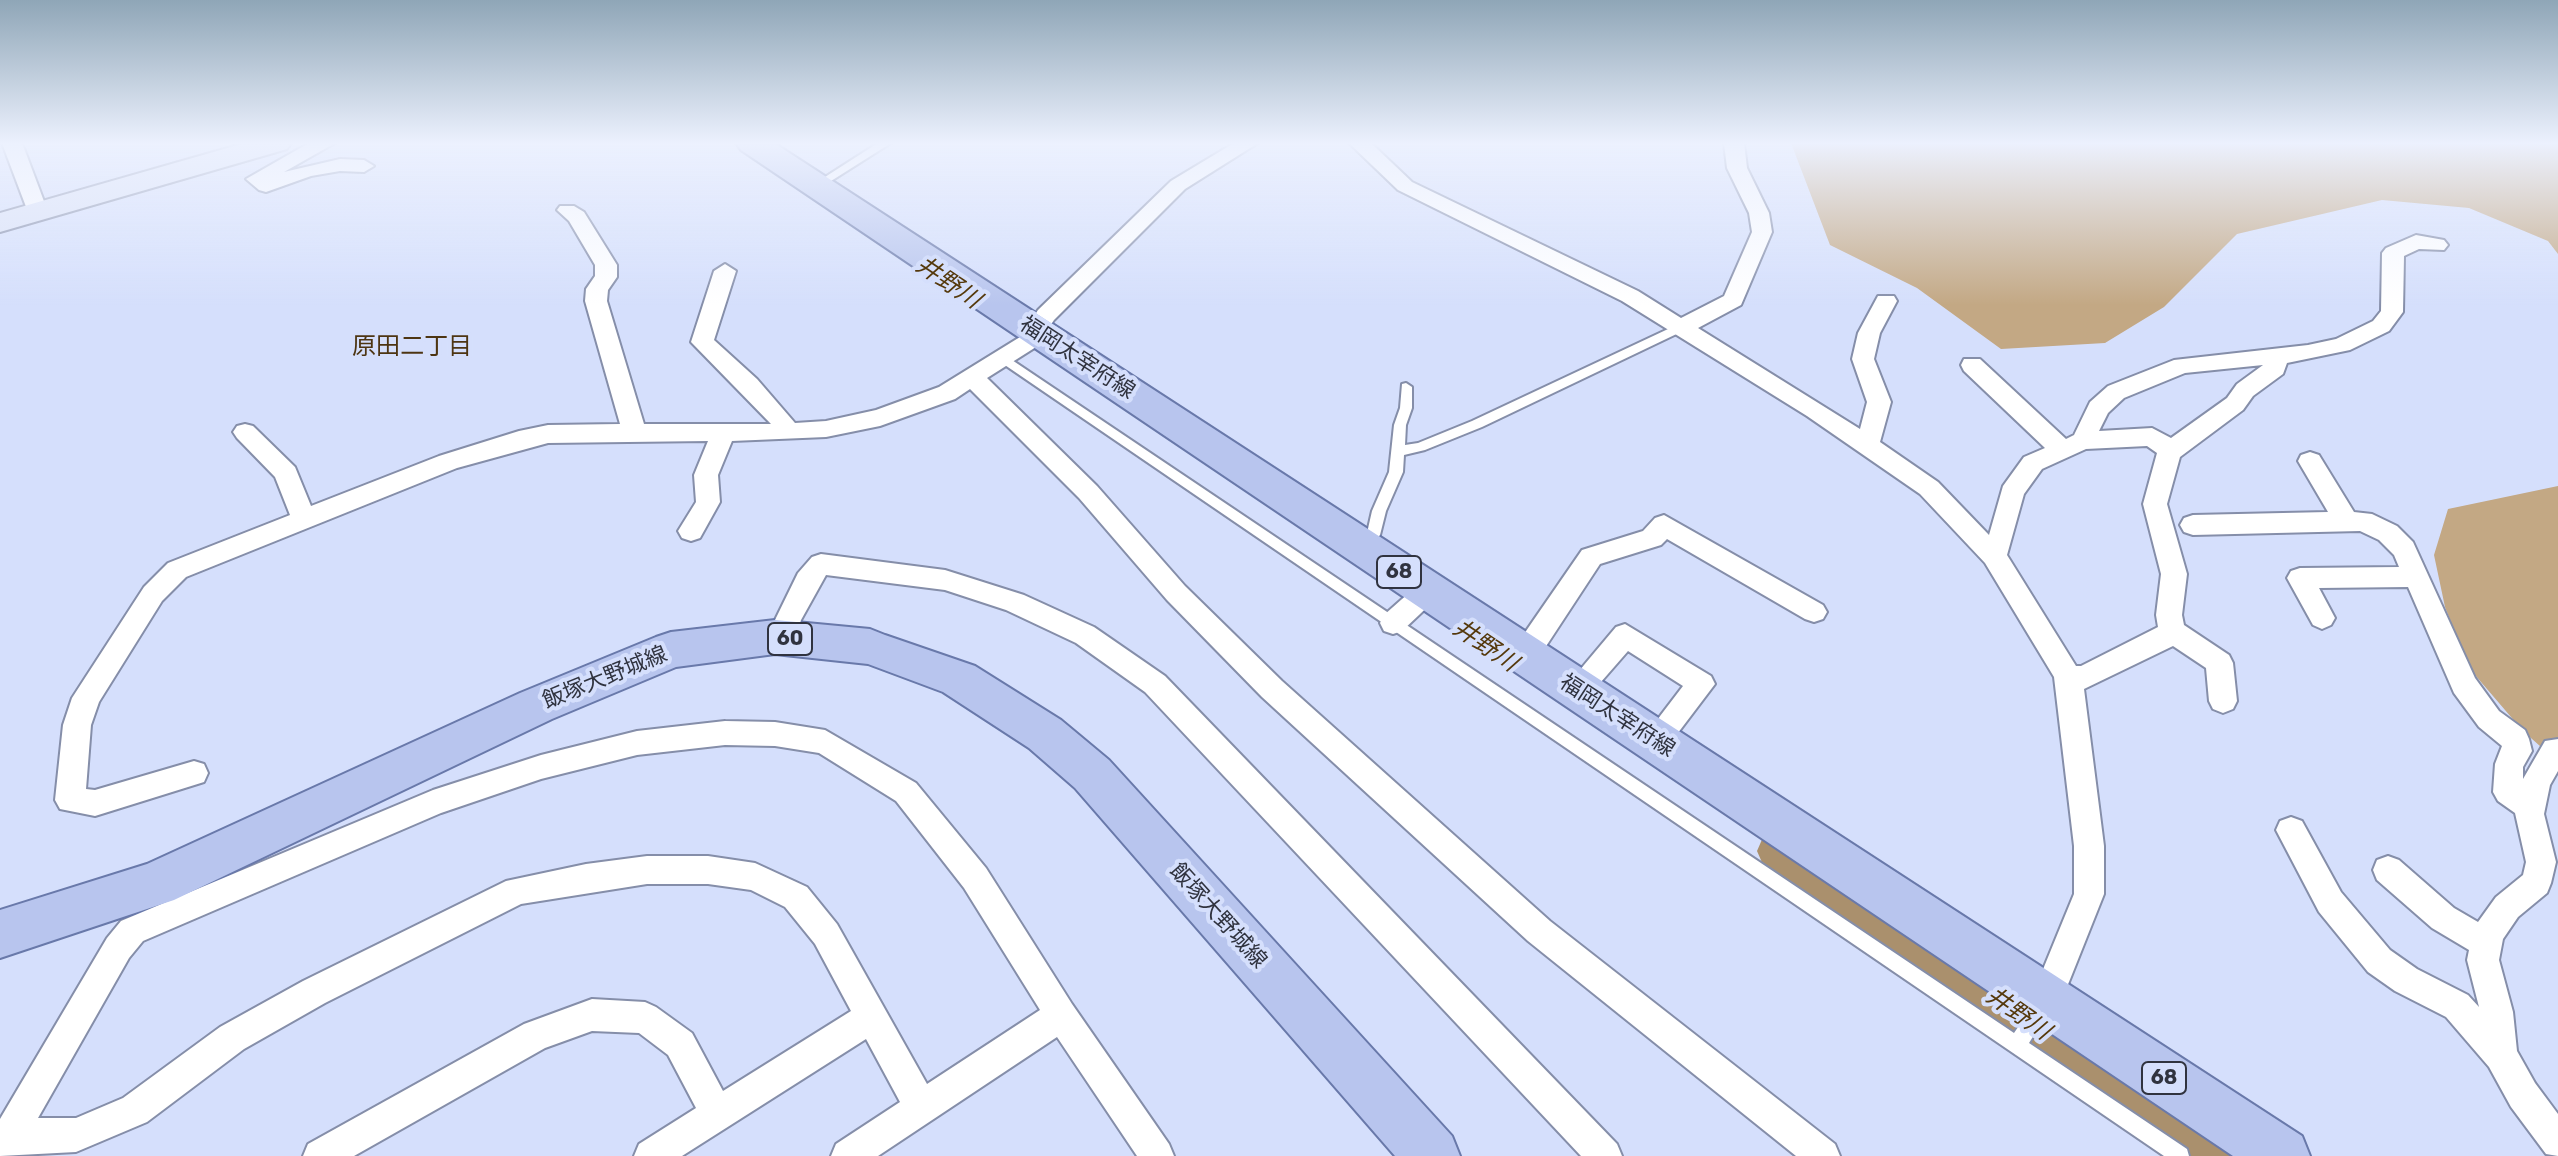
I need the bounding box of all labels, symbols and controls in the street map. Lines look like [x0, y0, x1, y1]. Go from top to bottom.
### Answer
water label: 井野川 [910, 251, 986, 315]
street label: 福岡太宰府線 [1014, 311, 1140, 405]
district label: 原田二丁目 [352, 333, 472, 361]
road number: 68 [1377, 556, 1421, 588]
water label: 井野川 [1447, 614, 1523, 678]
road number: 60 [768, 623, 812, 655]
street label: 飯塚大野城線 [539, 641, 671, 715]
street label: 福岡太宰府線 [1554, 669, 1680, 763]
street label: 飯塚大野城線 [1164, 858, 1272, 974]
water label: 井野川 [1980, 982, 2056, 1046]
road number: 68 [2142, 1062, 2186, 1094]

